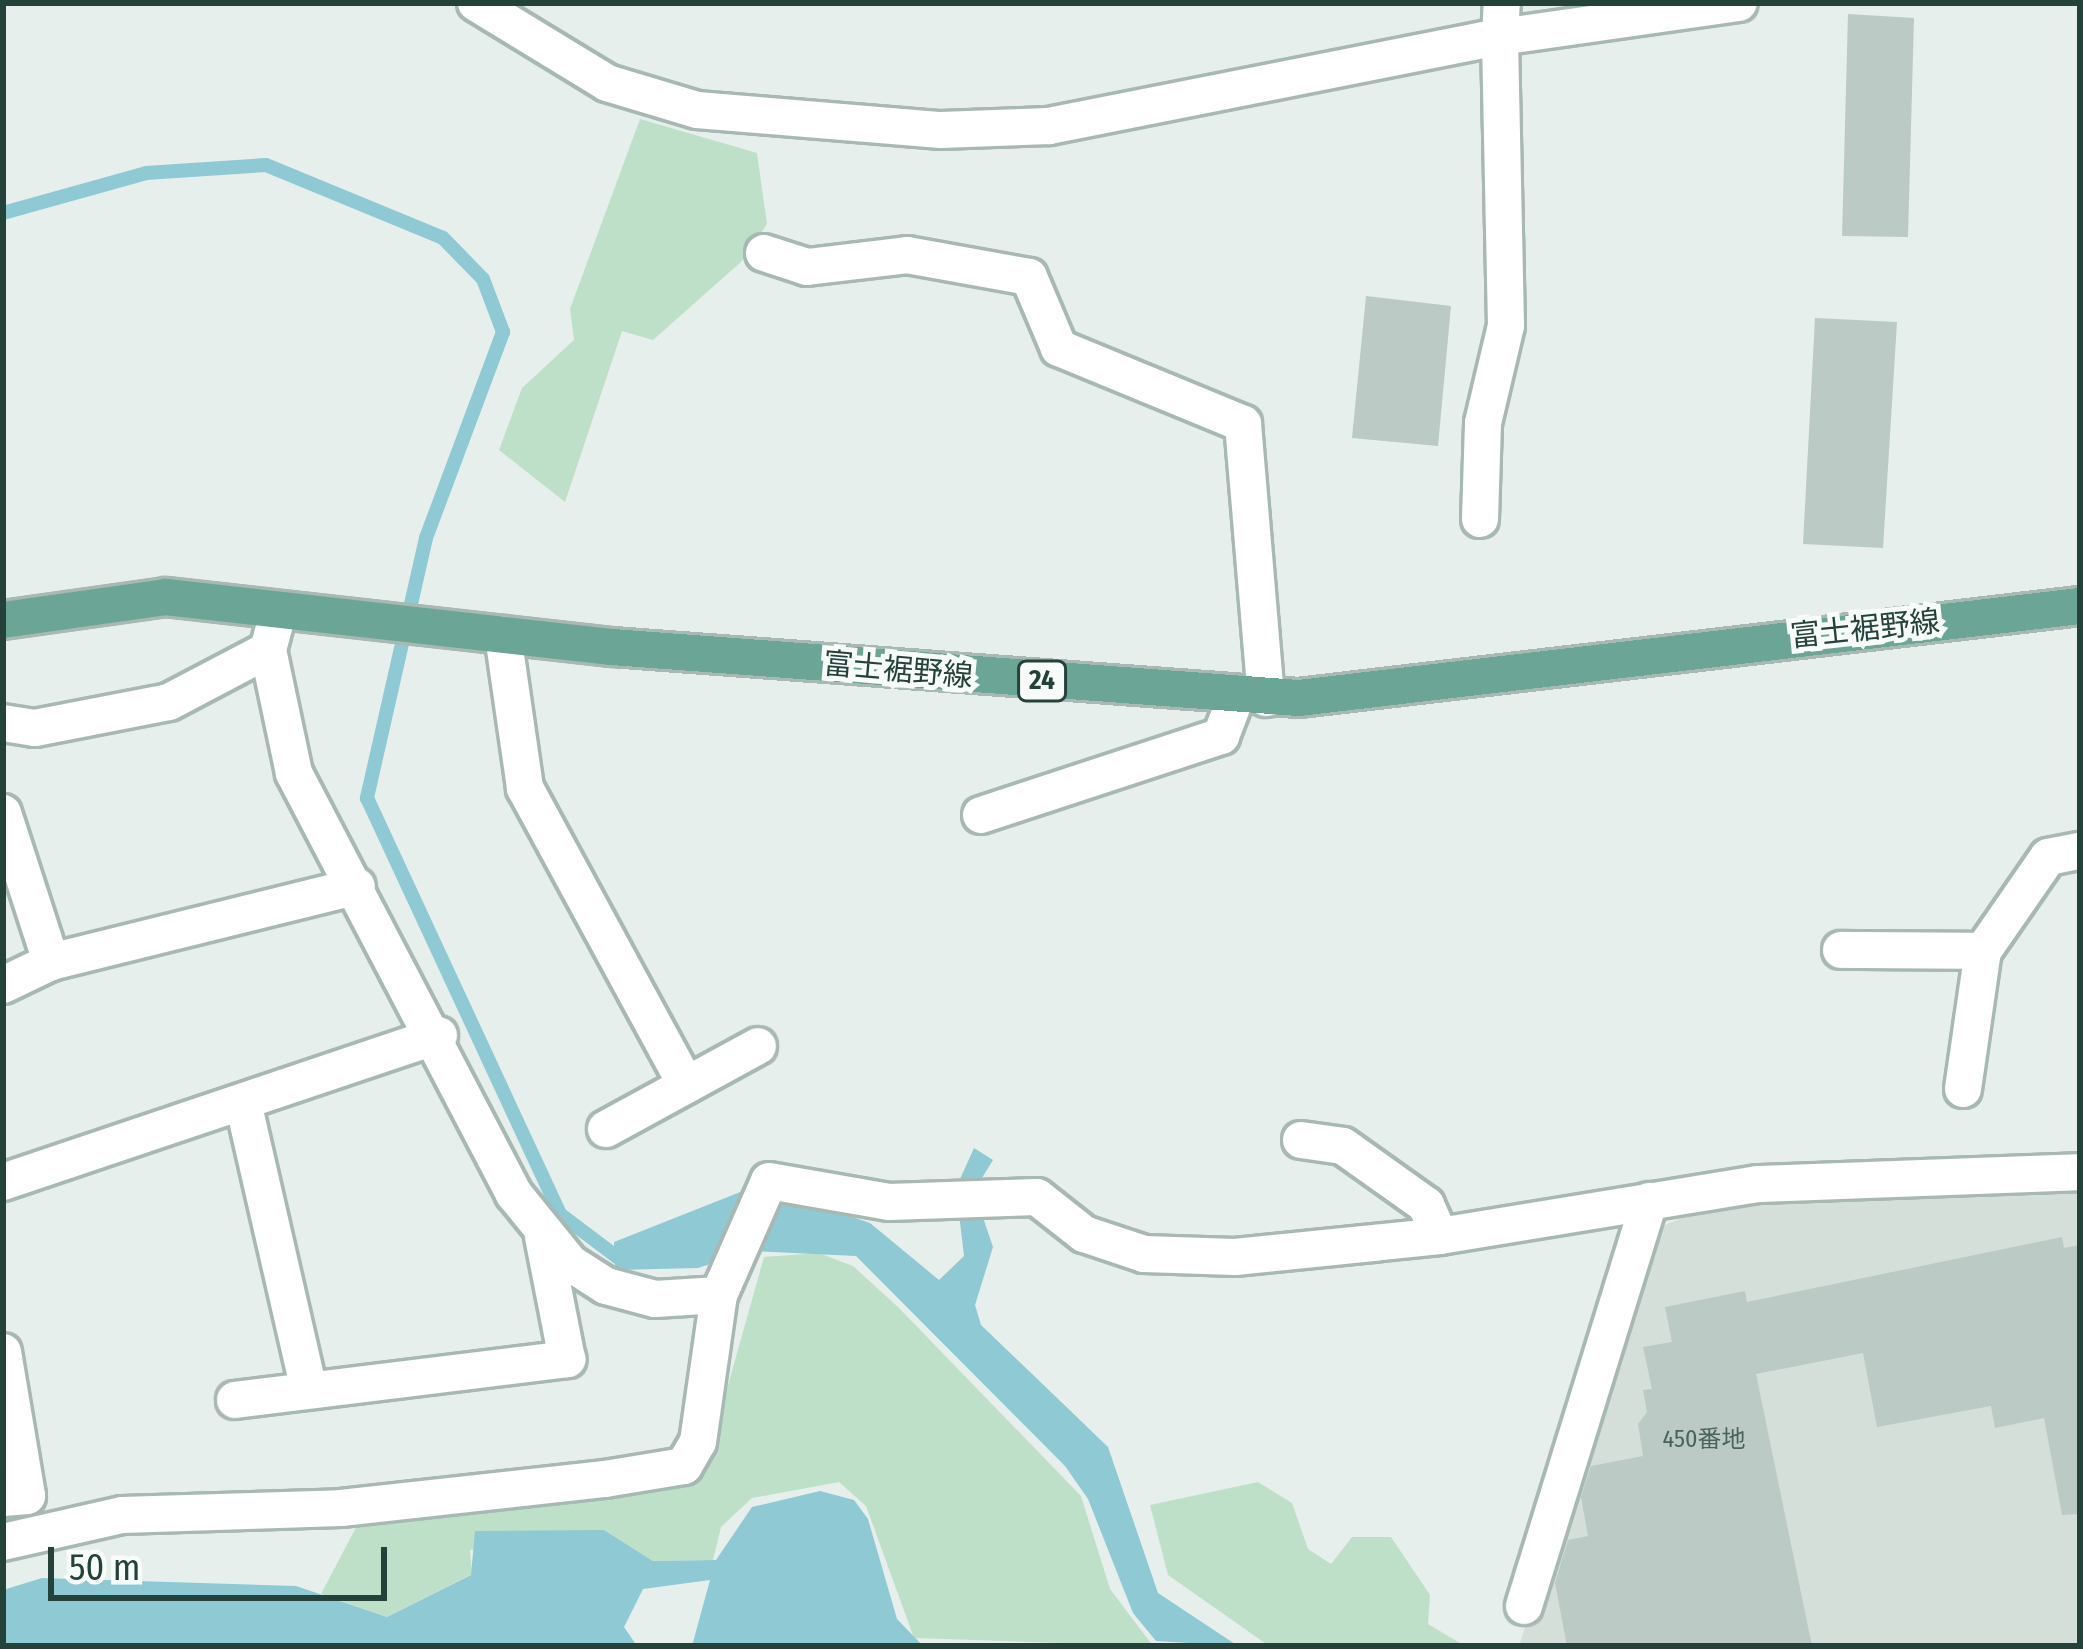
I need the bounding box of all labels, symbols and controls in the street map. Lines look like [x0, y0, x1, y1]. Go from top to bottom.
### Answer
street label: 富士裾野線 [1789, 603, 1941, 655]
street label: 富士裾野線 [822, 646, 974, 694]
road number: 24 [1015, 660, 1069, 702]
house number: 450番地 [1663, 1426, 1745, 1454]
scale bar [54, 1523, 393, 1597]
text: 50 m [69, 1546, 140, 1590]

